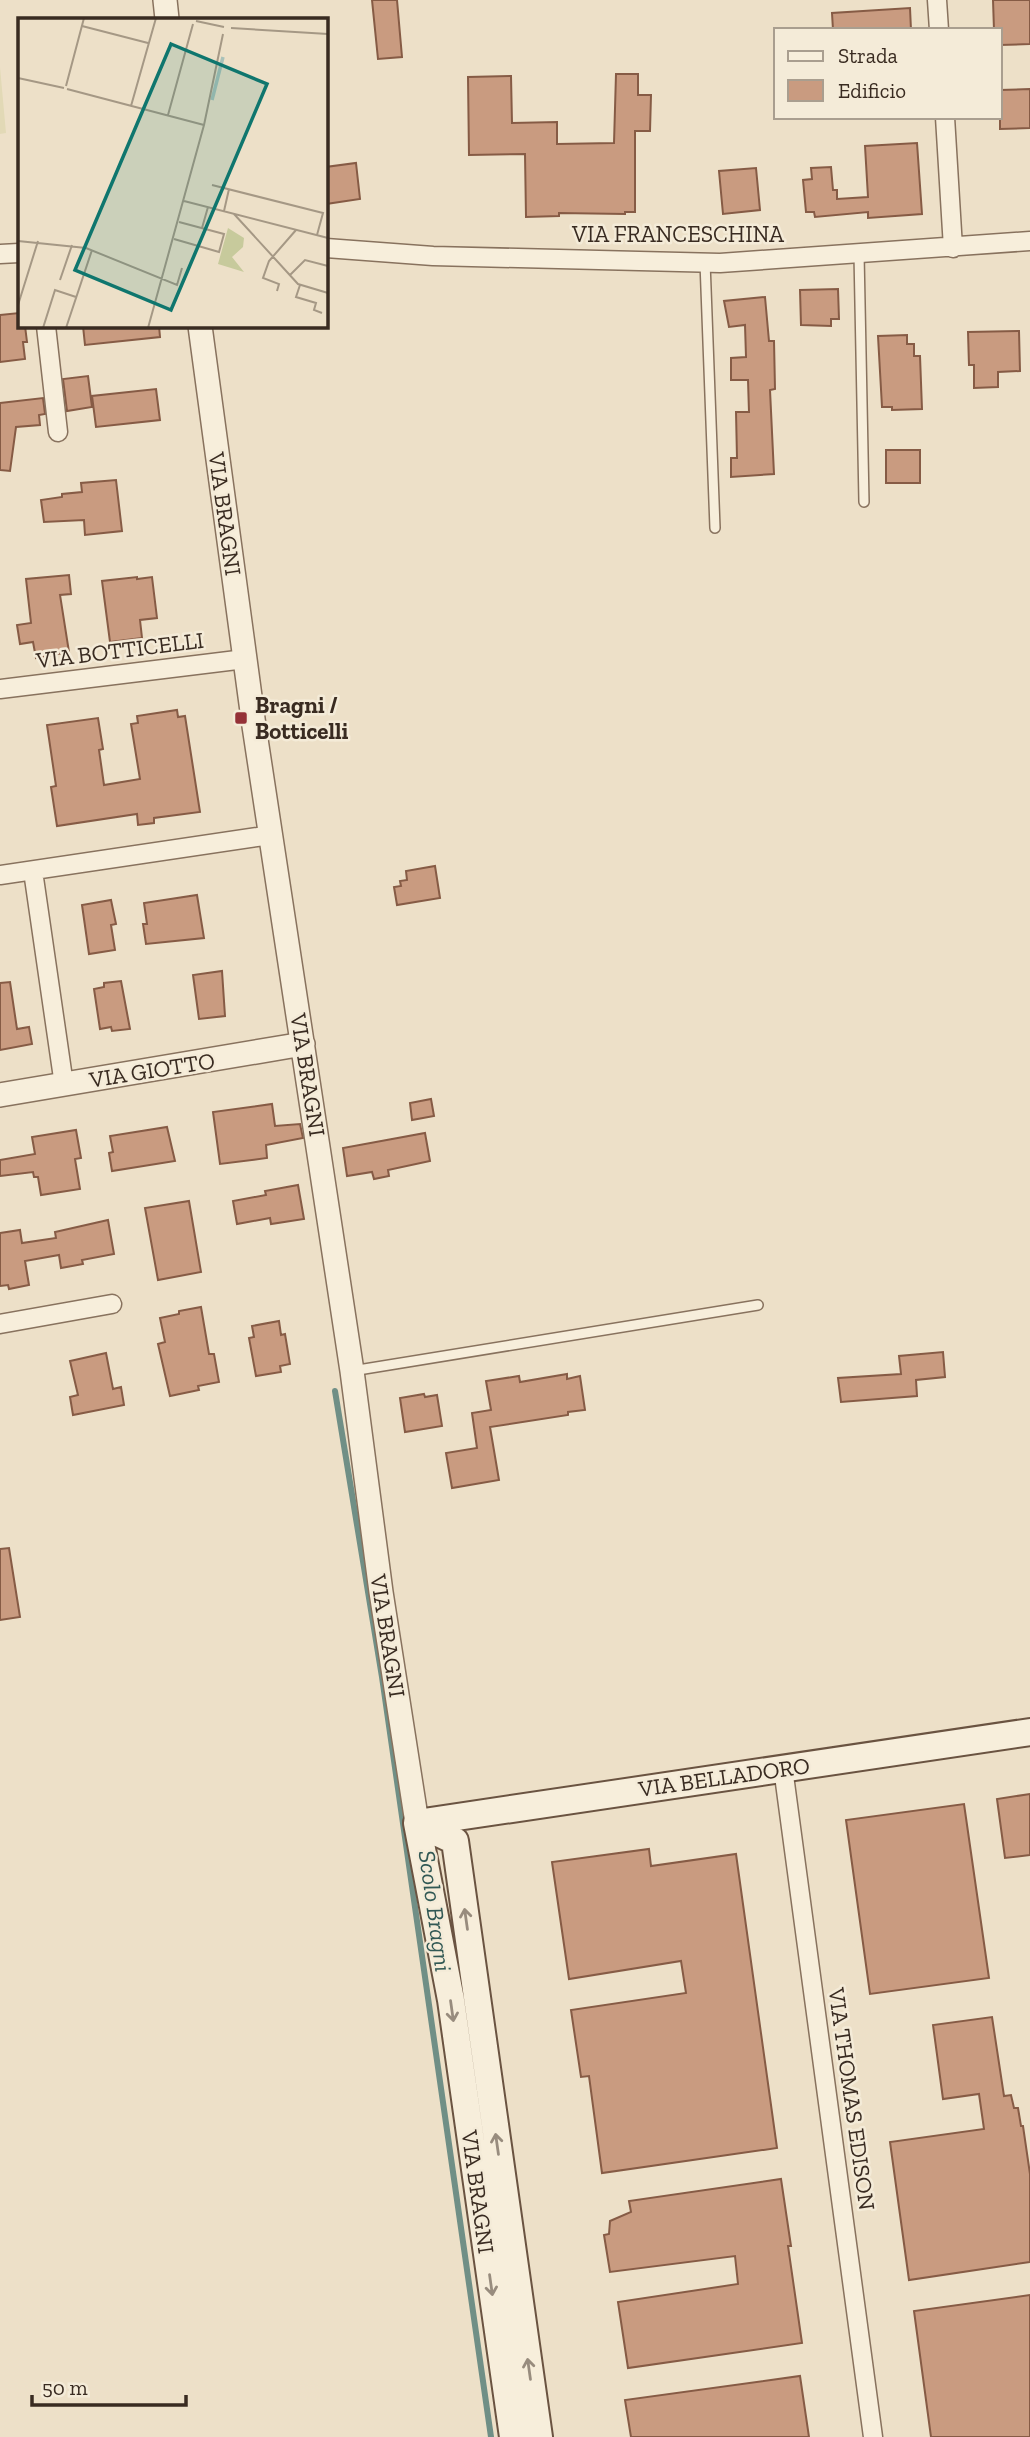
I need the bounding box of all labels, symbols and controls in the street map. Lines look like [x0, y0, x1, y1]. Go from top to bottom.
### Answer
inset map [18, 18, 327, 327]
legend [774, 28, 1002, 119]
text: Strada [838, 43, 898, 68]
text: Edificio [838, 78, 906, 103]
street label: VIA FRANCESCHINA [571, 220, 785, 248]
street label: VIA BRAGNI [202, 449, 248, 578]
street label: VIA BOTTICELLI [34, 626, 205, 674]
place label: Bragni / Botticelli [255, 691, 349, 745]
marker: Bragni / Botticelli [233, 710, 249, 726]
street label: VIA BRAGNI [284, 1010, 332, 1139]
street label: VIA GIOTTO [86, 1046, 217, 1094]
street label: VIA BRAGNI [364, 1571, 412, 1700]
street label: VIA BELLADORO [636, 1751, 811, 1803]
water label: Scolo Bragni [413, 1848, 458, 1974]
one-way arrow [459, 1908, 472, 1931]
street label: VIA THOMAS EDISON [822, 1985, 881, 2212]
one-way arrow [446, 1999, 459, 2022]
street label: VIA BRAGNI [455, 2127, 501, 2256]
one-way arrow [490, 2133, 503, 2156]
one-way arrow [485, 2273, 498, 2295]
one-way arrow [522, 2359, 535, 2381]
scale bar [32, 2364, 186, 2408]
text: 50 m [42, 2375, 88, 2400]

